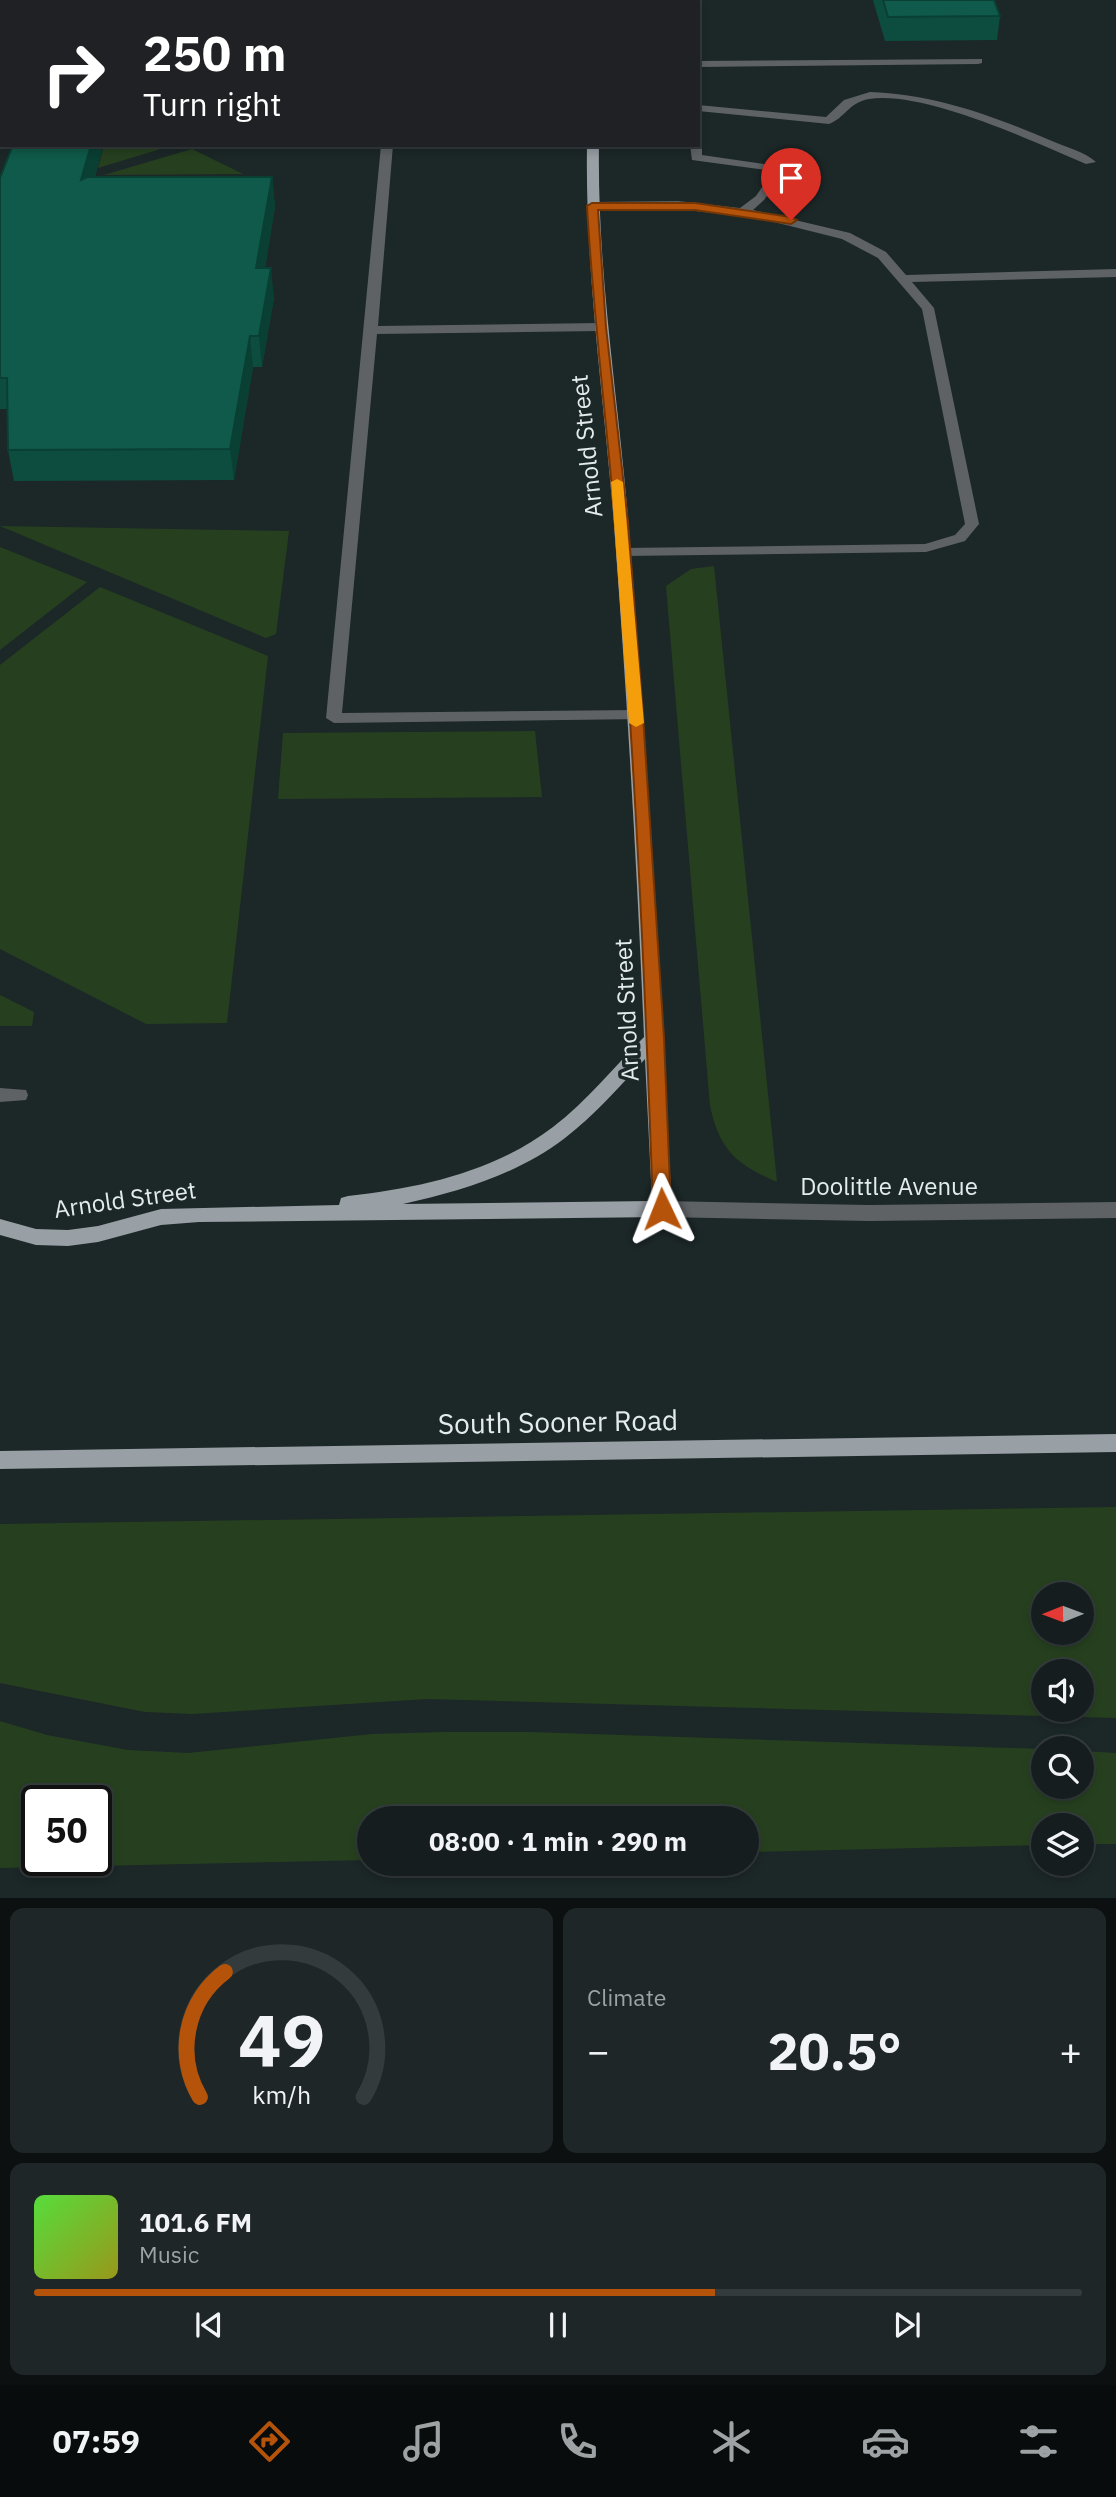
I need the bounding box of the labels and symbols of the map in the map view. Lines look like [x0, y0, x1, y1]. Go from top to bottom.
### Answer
pin [761, 148, 821, 220]
street label: Arnold Street [563, 373, 609, 519]
street label: Arnold Street [606, 938, 646, 1082]
street label: Doolittle Avenue [800, 1170, 978, 1202]
position arrow [625, 1172, 699, 1246]
street label: Arnold Street [52, 1173, 198, 1225]
street label: South Sooner Road [438, 1401, 678, 1442]
north arrow [1031, 1582, 1094, 1645]
speed limit sign: 50 [21, 1785, 112, 1876]

